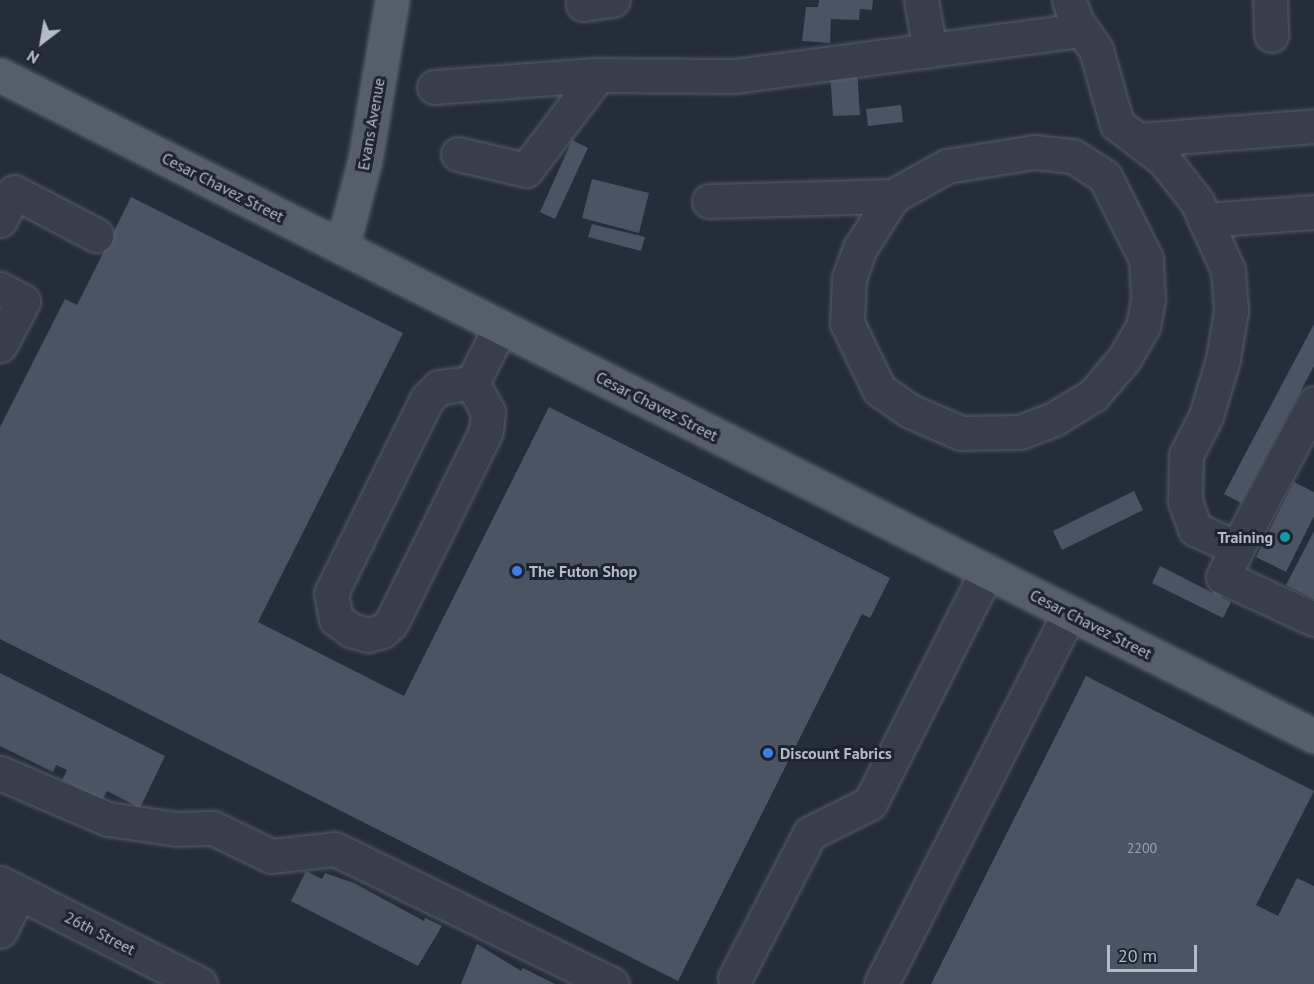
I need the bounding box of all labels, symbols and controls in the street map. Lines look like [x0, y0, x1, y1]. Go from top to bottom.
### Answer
north arrow [12, 12, 72, 72]
text: N [23, 46, 42, 69]
street label: Evans Avenue [353, 76, 389, 172]
street label: Cesar Chavez Street [159, 148, 287, 226]
street label: Cesar Chavez Street [593, 367, 721, 445]
place label: Training [1217, 527, 1273, 547]
marker: Training [1278, 530, 1292, 544]
place label: The Futon Shop [529, 561, 637, 581]
marker: The Futon Shop [510, 564, 524, 578]
street label: Cesar Chavez Street [1027, 585, 1155, 663]
place label: Discount Fabrics [780, 743, 892, 763]
marker: Discount Fabrics [761, 746, 775, 760]
house number: 2200 [1127, 840, 1157, 856]
street label: 26th Street [61, 907, 139, 959]
scale bar [1110, 933, 1200, 971]
text: 20 m [1118, 944, 1157, 967]

